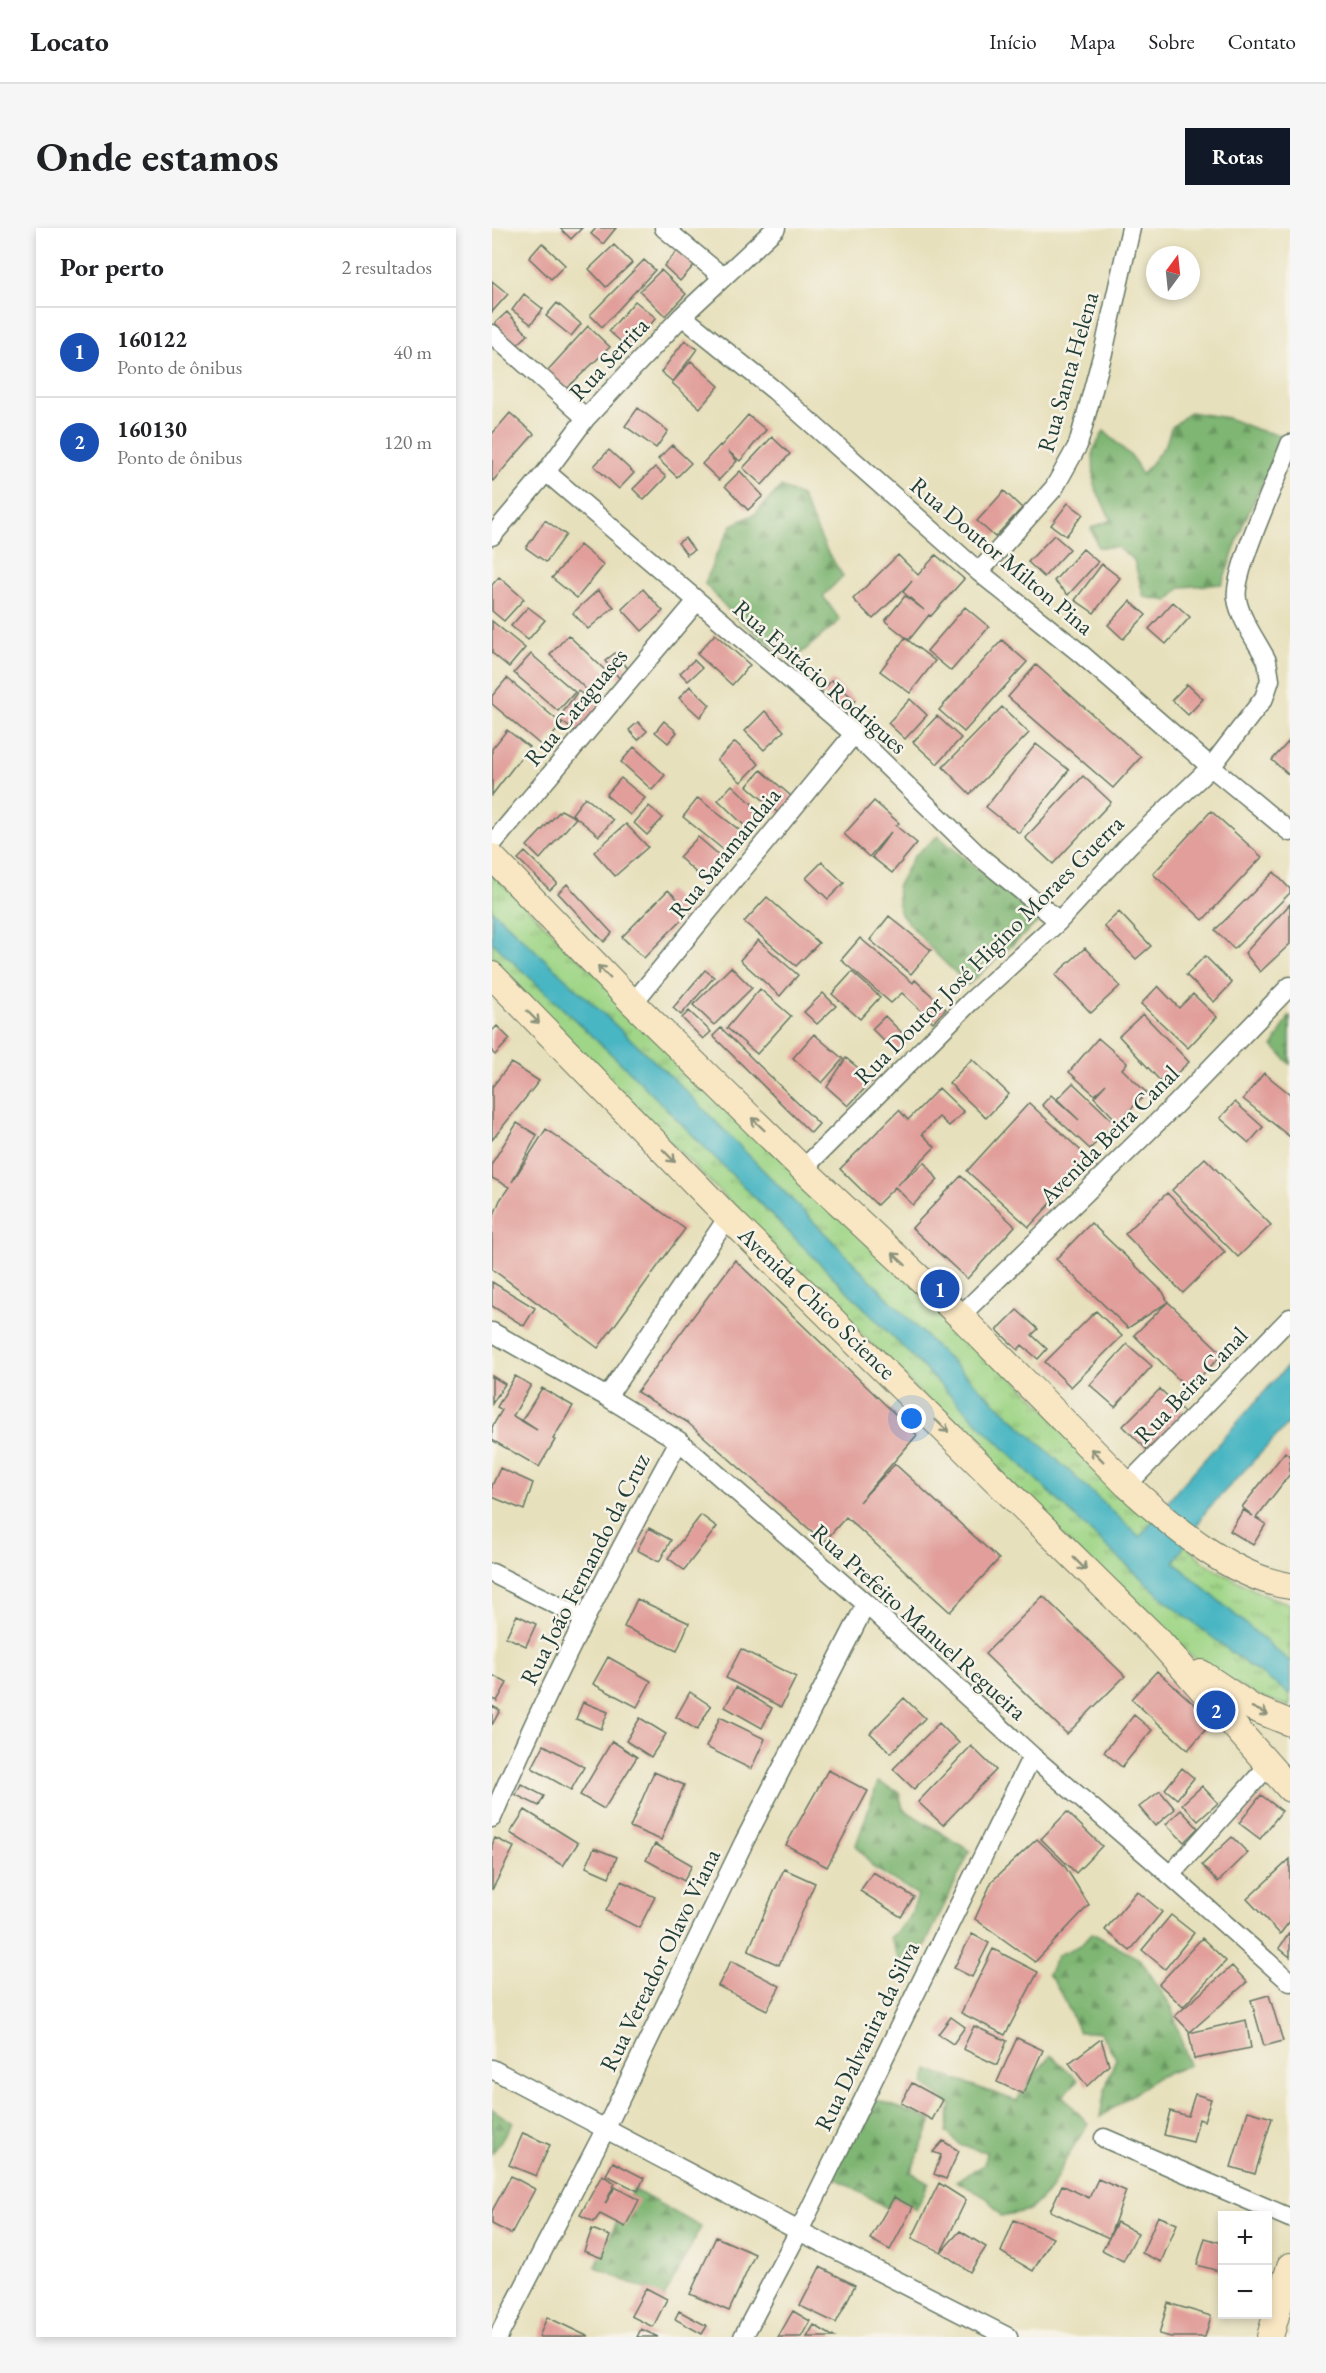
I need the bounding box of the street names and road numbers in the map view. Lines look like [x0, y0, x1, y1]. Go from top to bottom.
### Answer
street label: Rua Santa Helena [1030, 288, 1105, 456]
street label: Rua Serrita [562, 310, 656, 407]
street label: Rua Doutor Milton Pina [904, 470, 1101, 642]
street label: Rua Epitácio Rodrigues [727, 593, 914, 761]
street label: Rua Cataguases [517, 641, 634, 772]
street label: Rua Saramandaia [662, 780, 787, 925]
street label: Rua Doutor José Higino Moraes Guerra [847, 808, 1131, 1091]
street label: Avenida Beira Canal [1031, 1058, 1185, 1212]
street label: Avenida Chico Science [731, 1219, 903, 1386]
street label: Rua Beira Canal [1127, 1320, 1254, 1450]
street label: Rua João Fernando da Cruz [513, 1448, 656, 1690]
street label: Rua Prefeito Manuel Regueira [805, 1517, 1034, 1727]
street label: Rua Vereador Olavo Viana [592, 1843, 727, 2076]
street label: Rua Dalvanira da Silva [807, 1935, 926, 2136]

